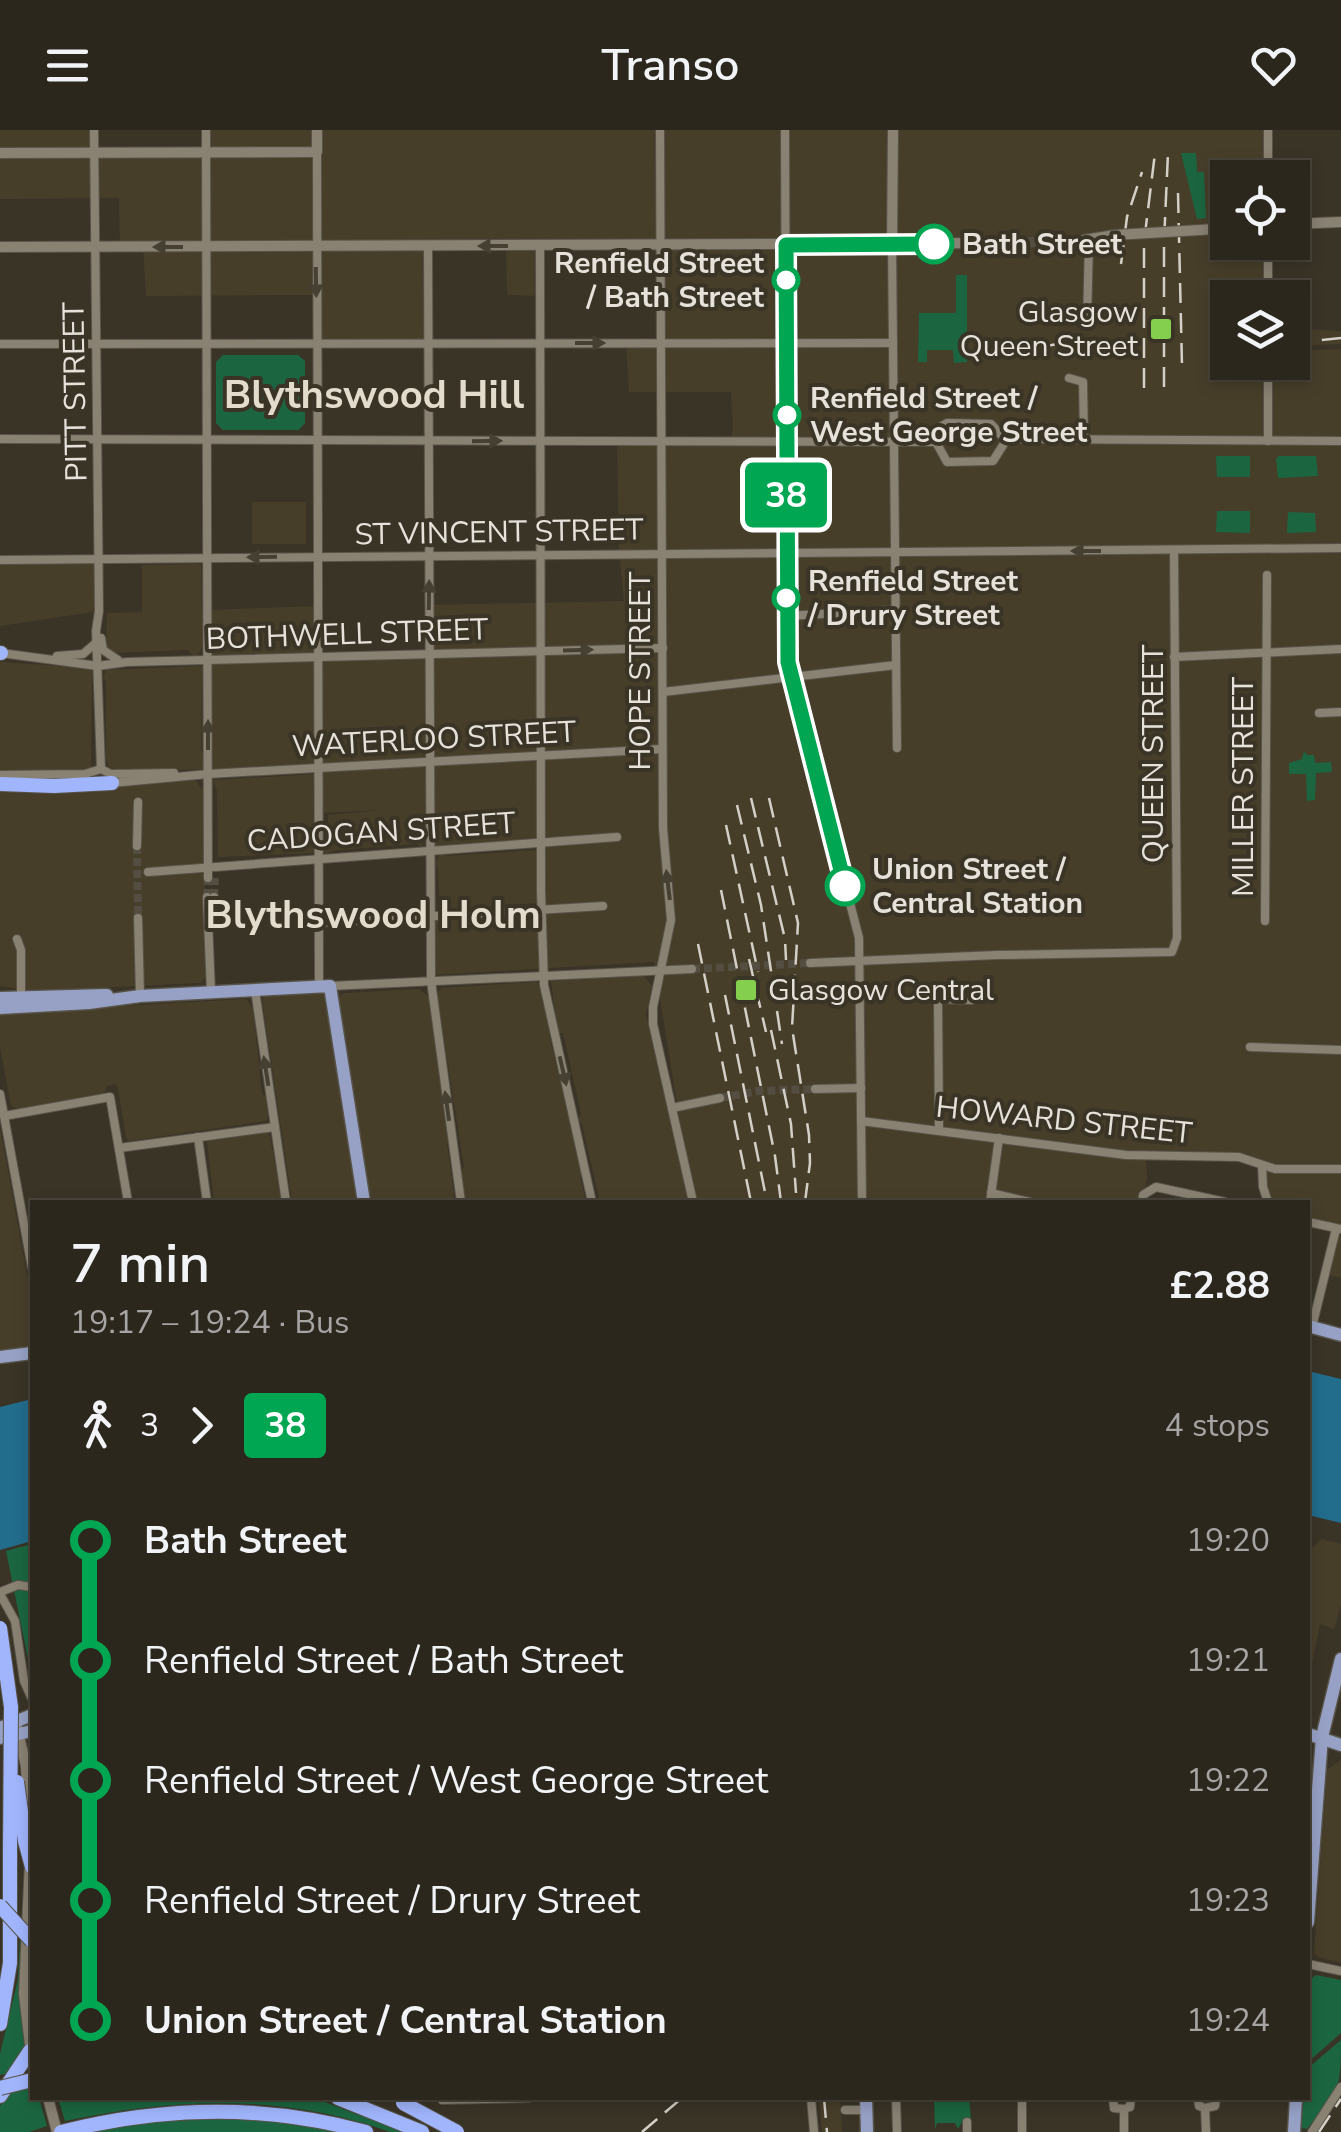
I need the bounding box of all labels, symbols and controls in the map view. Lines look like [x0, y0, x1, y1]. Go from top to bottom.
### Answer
text: Transo [602, 35, 739, 96]
icon: menu [40, 38, 95, 93]
icon: heart [1246, 38, 1301, 93]
map controls [1210, 160, 1310, 380]
button: locate [1210, 160, 1310, 260]
place label: Bath Street [962, 224, 1122, 265]
marker: Bath Street [915, 225, 953, 263]
one-way arrow [476, 238, 508, 254]
one-way arrow [151, 239, 183, 255]
place label: Renfield Street / Bath Street [554, 243, 764, 318]
one-way arrow [308, 267, 324, 299]
marker: Renfield Street / Bath Street [773, 267, 799, 293]
button: layers [1210, 280, 1310, 380]
place label: Glasgow Queen Street [960, 292, 1138, 367]
street label: PITT STREET [53, 302, 98, 482]
marker: Glasgow Queen Street [1148, 316, 1174, 342]
one-way arrow [575, 335, 607, 351]
district label: Blythswood Hill [224, 368, 524, 422]
place label: Renfield Street / West George Street [810, 378, 1088, 453]
marker: Renfield Street / West George Street [774, 402, 800, 428]
one-way arrow [471, 432, 503, 448]
line badge: 38 [741, 462, 831, 528]
text: 38 [765, 472, 807, 519]
street label: ST VINCENT STREET [354, 509, 644, 556]
one-way arrow [1070, 543, 1102, 559]
one-way arrow [246, 549, 278, 565]
place label: Renfield Street / Drury Street [807, 561, 1018, 636]
street label: HOPE STREET [620, 572, 661, 770]
one-way arrow [421, 578, 437, 610]
marker: Renfield Street / Drury Street [773, 585, 799, 611]
street label: BOTHWELL STREET [205, 609, 489, 660]
one-way arrow [562, 642, 594, 658]
street label: QUEEN STREET [1133, 645, 1174, 863]
street label: MILLER STREET [1223, 677, 1264, 897]
street label: WATERLOO STREET [291, 712, 577, 767]
one-way arrow [200, 718, 216, 750]
street label: CADOGAN STREET [245, 803, 517, 862]
place label: Union Street / Central Station [872, 849, 1083, 924]
marker: Union Street / Central Station [826, 867, 864, 905]
one-way arrow [660, 868, 676, 900]
district label: Blythswood Holm [205, 888, 541, 942]
place label: Glasgow Central [768, 970, 994, 1011]
marker: Glasgow Central [733, 977, 759, 1003]
one-way arrow [258, 1055, 274, 1087]
one-way arrow [556, 1056, 571, 1087]
street label: HOWARD STREET [934, 1087, 1194, 1154]
one-way arrow [439, 1090, 455, 1121]
text: 7 min [70, 1226, 210, 1301]
text: £2.88 [1169, 1260, 1270, 1311]
text: 19:17 – 19:24 · Bus [70, 1301, 349, 1344]
icon: walk [70, 1398, 125, 1453]
icon: forward [174, 1398, 229, 1453]
text: 38 [264, 1402, 306, 1449]
text: 3 [140, 1404, 159, 1447]
text: 4 stops [1164, 1404, 1270, 1447]
text: Bath Street [144, 1515, 347, 1566]
text: 19:20 [1186, 1519, 1270, 1562]
text: Renfield Street / Bath Street [144, 1635, 623, 1686]
text: 19:21 [1186, 1639, 1270, 1682]
text: Renfield Street / West George Street [144, 1755, 768, 1806]
text: 19:22 [1186, 1759, 1270, 1802]
text: Renfield Street / Drury Street [144, 1875, 640, 1926]
text: 19:23 [1186, 1879, 1270, 1922]
text: Union Street / Central Station [144, 1995, 667, 2046]
text: 19:24 [1186, 1999, 1270, 2042]

